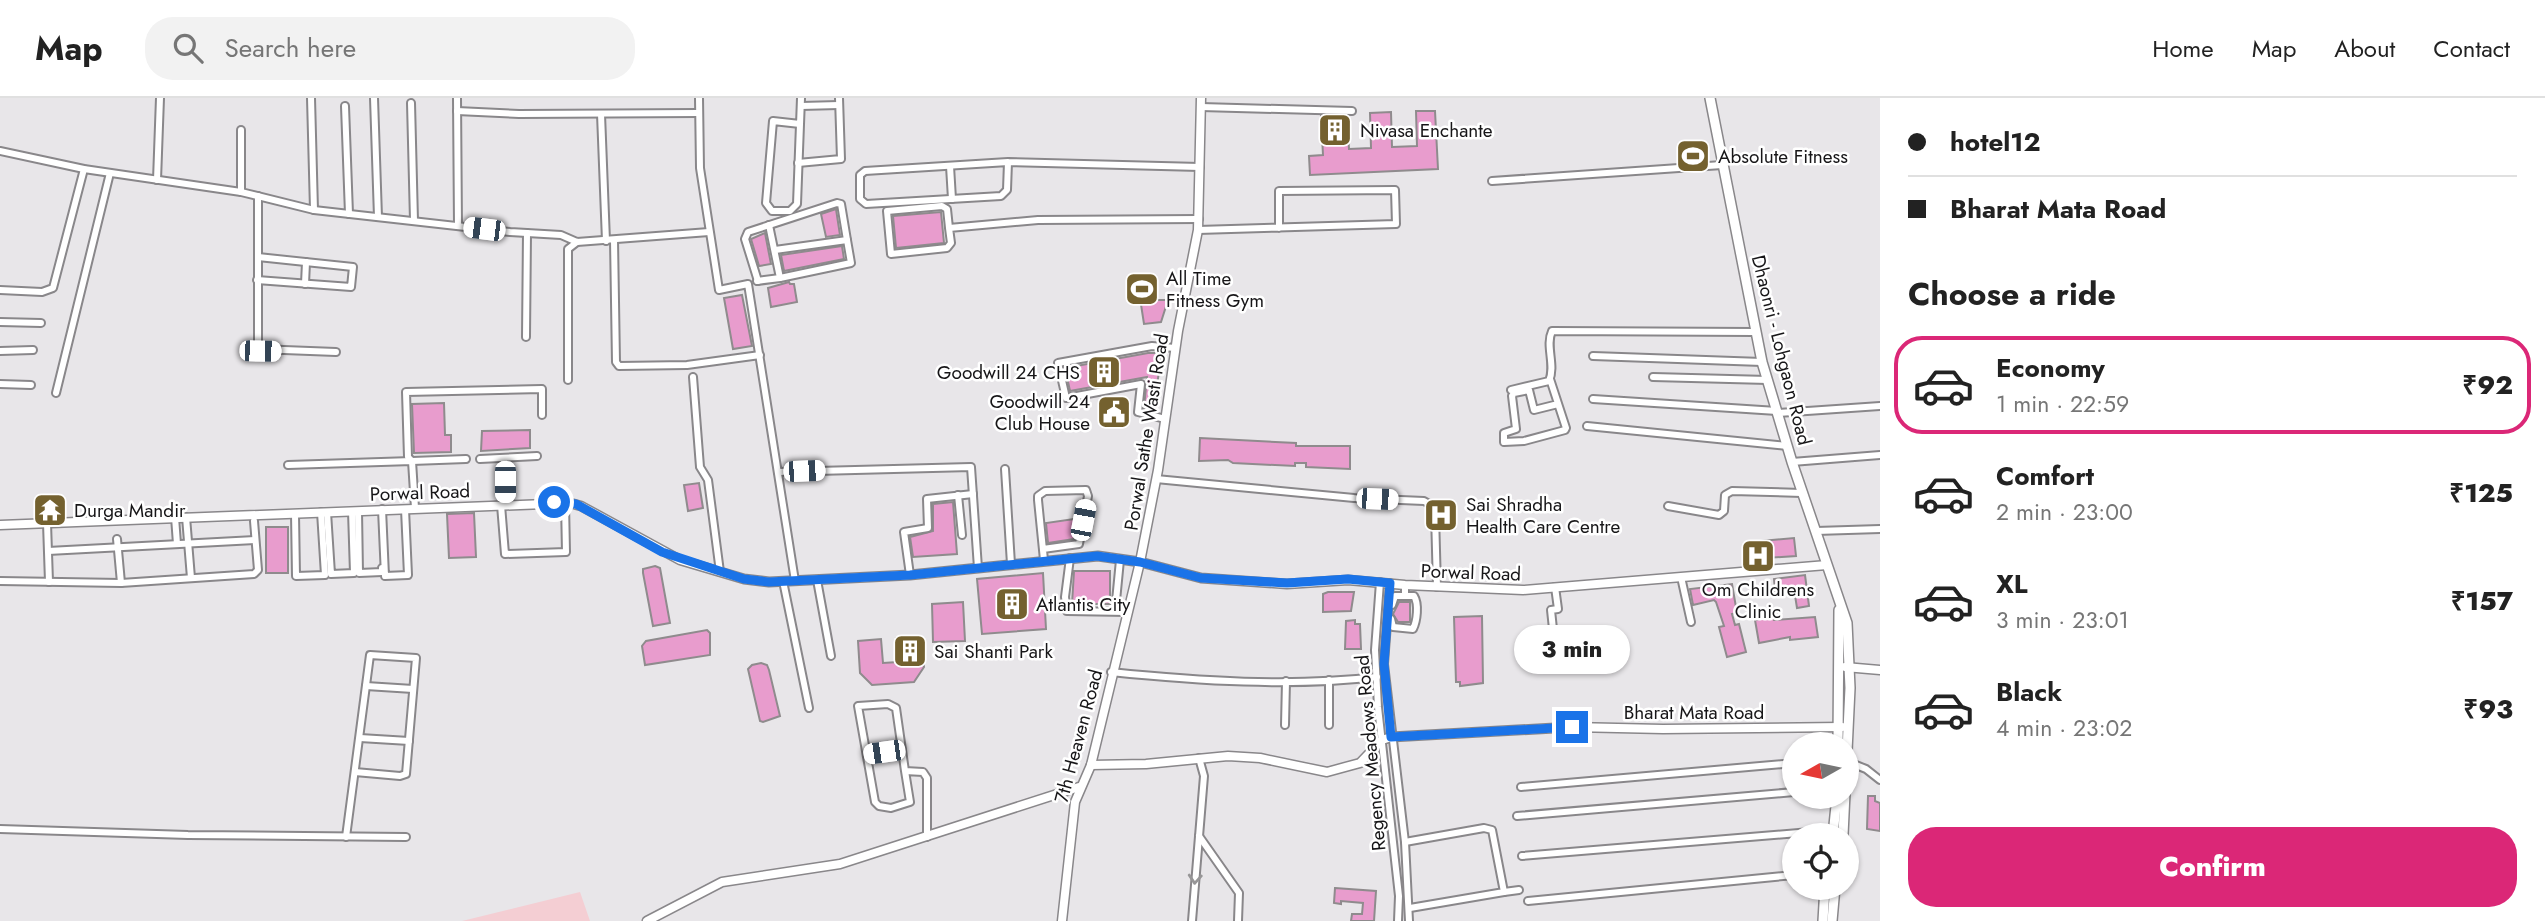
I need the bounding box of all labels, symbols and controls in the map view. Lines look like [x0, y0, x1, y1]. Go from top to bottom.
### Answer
search box [145, 17, 635, 80]
text: Map [35, 25, 103, 72]
icon: search [169, 29, 207, 67]
text: Search here [225, 29, 356, 67]
text: Home [2152, 31, 2214, 66]
text: Map [2252, 31, 2296, 66]
text: About [2334, 31, 2395, 66]
text: Contact [2433, 31, 2510, 66]
building icon: Nivasa Enchante [1316, 111, 1354, 149]
place label: Nivasa Enchante [1360, 117, 1493, 144]
text: hotel12 [1950, 123, 2041, 161]
sports icon: Absolute Fitness [1674, 137, 1712, 175]
place label: Absolute Fitness [1718, 143, 1848, 170]
text: Bharat Mata Road [1950, 190, 2166, 228]
car [462, 216, 507, 242]
street label: Dhaonri - Lohgaon Road [1745, 252, 1818, 448]
place label: All Time Fitness Gym [1166, 265, 1264, 314]
sports icon: All Time Fitness Gym [1123, 270, 1161, 308]
text: Choose a ride [1908, 271, 2116, 317]
street label: Porwal Sathe Wasti Road [1118, 332, 1175, 532]
car [239, 340, 282, 362]
text: Economy [1996, 349, 2105, 387]
building icon: Goodwill 24 CHS [1085, 353, 1123, 391]
icon: car [1912, 354, 1975, 417]
place label: Goodwill 24 CHS [937, 359, 1080, 386]
text: ₹92 [2462, 366, 2513, 404]
text: 1 min · 22:59 [1996, 387, 2129, 421]
place label: Goodwill 24 Club House [990, 388, 1090, 437]
public building icon: Goodwill 24 Club House [1095, 393, 1133, 431]
text: Comfort [1996, 457, 2094, 495]
car [783, 460, 826, 482]
car [495, 461, 516, 503]
icon: car [1912, 462, 1975, 525]
text: ₹125 [2449, 474, 2513, 512]
street label: Porwal Road [369, 477, 471, 508]
route start [538, 486, 570, 518]
car [1356, 488, 1399, 510]
temple icon: Durga Mandir [31, 491, 69, 529]
place label: Sai Shradha Health Care Centre [1466, 491, 1621, 540]
text: 2 min · 23:00 [1996, 495, 2133, 529]
hospital icon: Sai Shradha Health Care Centre [1422, 496, 1460, 534]
place label: Durga Mandir [74, 497, 186, 524]
car [1069, 497, 1098, 543]
hospital icon: Om Childrens Clinic [1739, 537, 1777, 575]
street label: Porwal Road [1420, 557, 1522, 588]
text: XL [1996, 565, 2028, 603]
icon: car [1912, 570, 1975, 633]
place label: Om Childrens Clinic [1702, 576, 1814, 625]
text: ₹157 [2451, 582, 2513, 620]
building icon: Atlantis City [993, 585, 1031, 623]
place label: Atlantis City [1036, 591, 1131, 618]
text: 3 min · 23:01 [1996, 603, 2129, 637]
callout: 3 min [1514, 626, 1630, 674]
building icon: Sai Shanti Park [891, 632, 929, 670]
text: 3 min [1542, 632, 1602, 666]
place label: Sai Shanti Park [934, 638, 1053, 665]
street label: Regency Meadows Road [1348, 654, 1393, 852]
street label: 7th Heaven Road [1048, 666, 1109, 806]
text: Black [1996, 673, 2062, 711]
icon: car [1912, 678, 1975, 741]
text: ₹93 [2463, 690, 2513, 728]
street label: Bharat Mata Road [1624, 699, 1764, 726]
route end [1556, 711, 1588, 743]
text: 4 min · 23:02 [1996, 711, 2132, 745]
north arrow [1782, 732, 1858, 808]
map controls [1782, 732, 1859, 900]
car [862, 739, 907, 765]
button: locate [1782, 823, 1859, 900]
button: Confirm [1908, 827, 2517, 907]
one-way arrow [1188, 873, 1203, 884]

